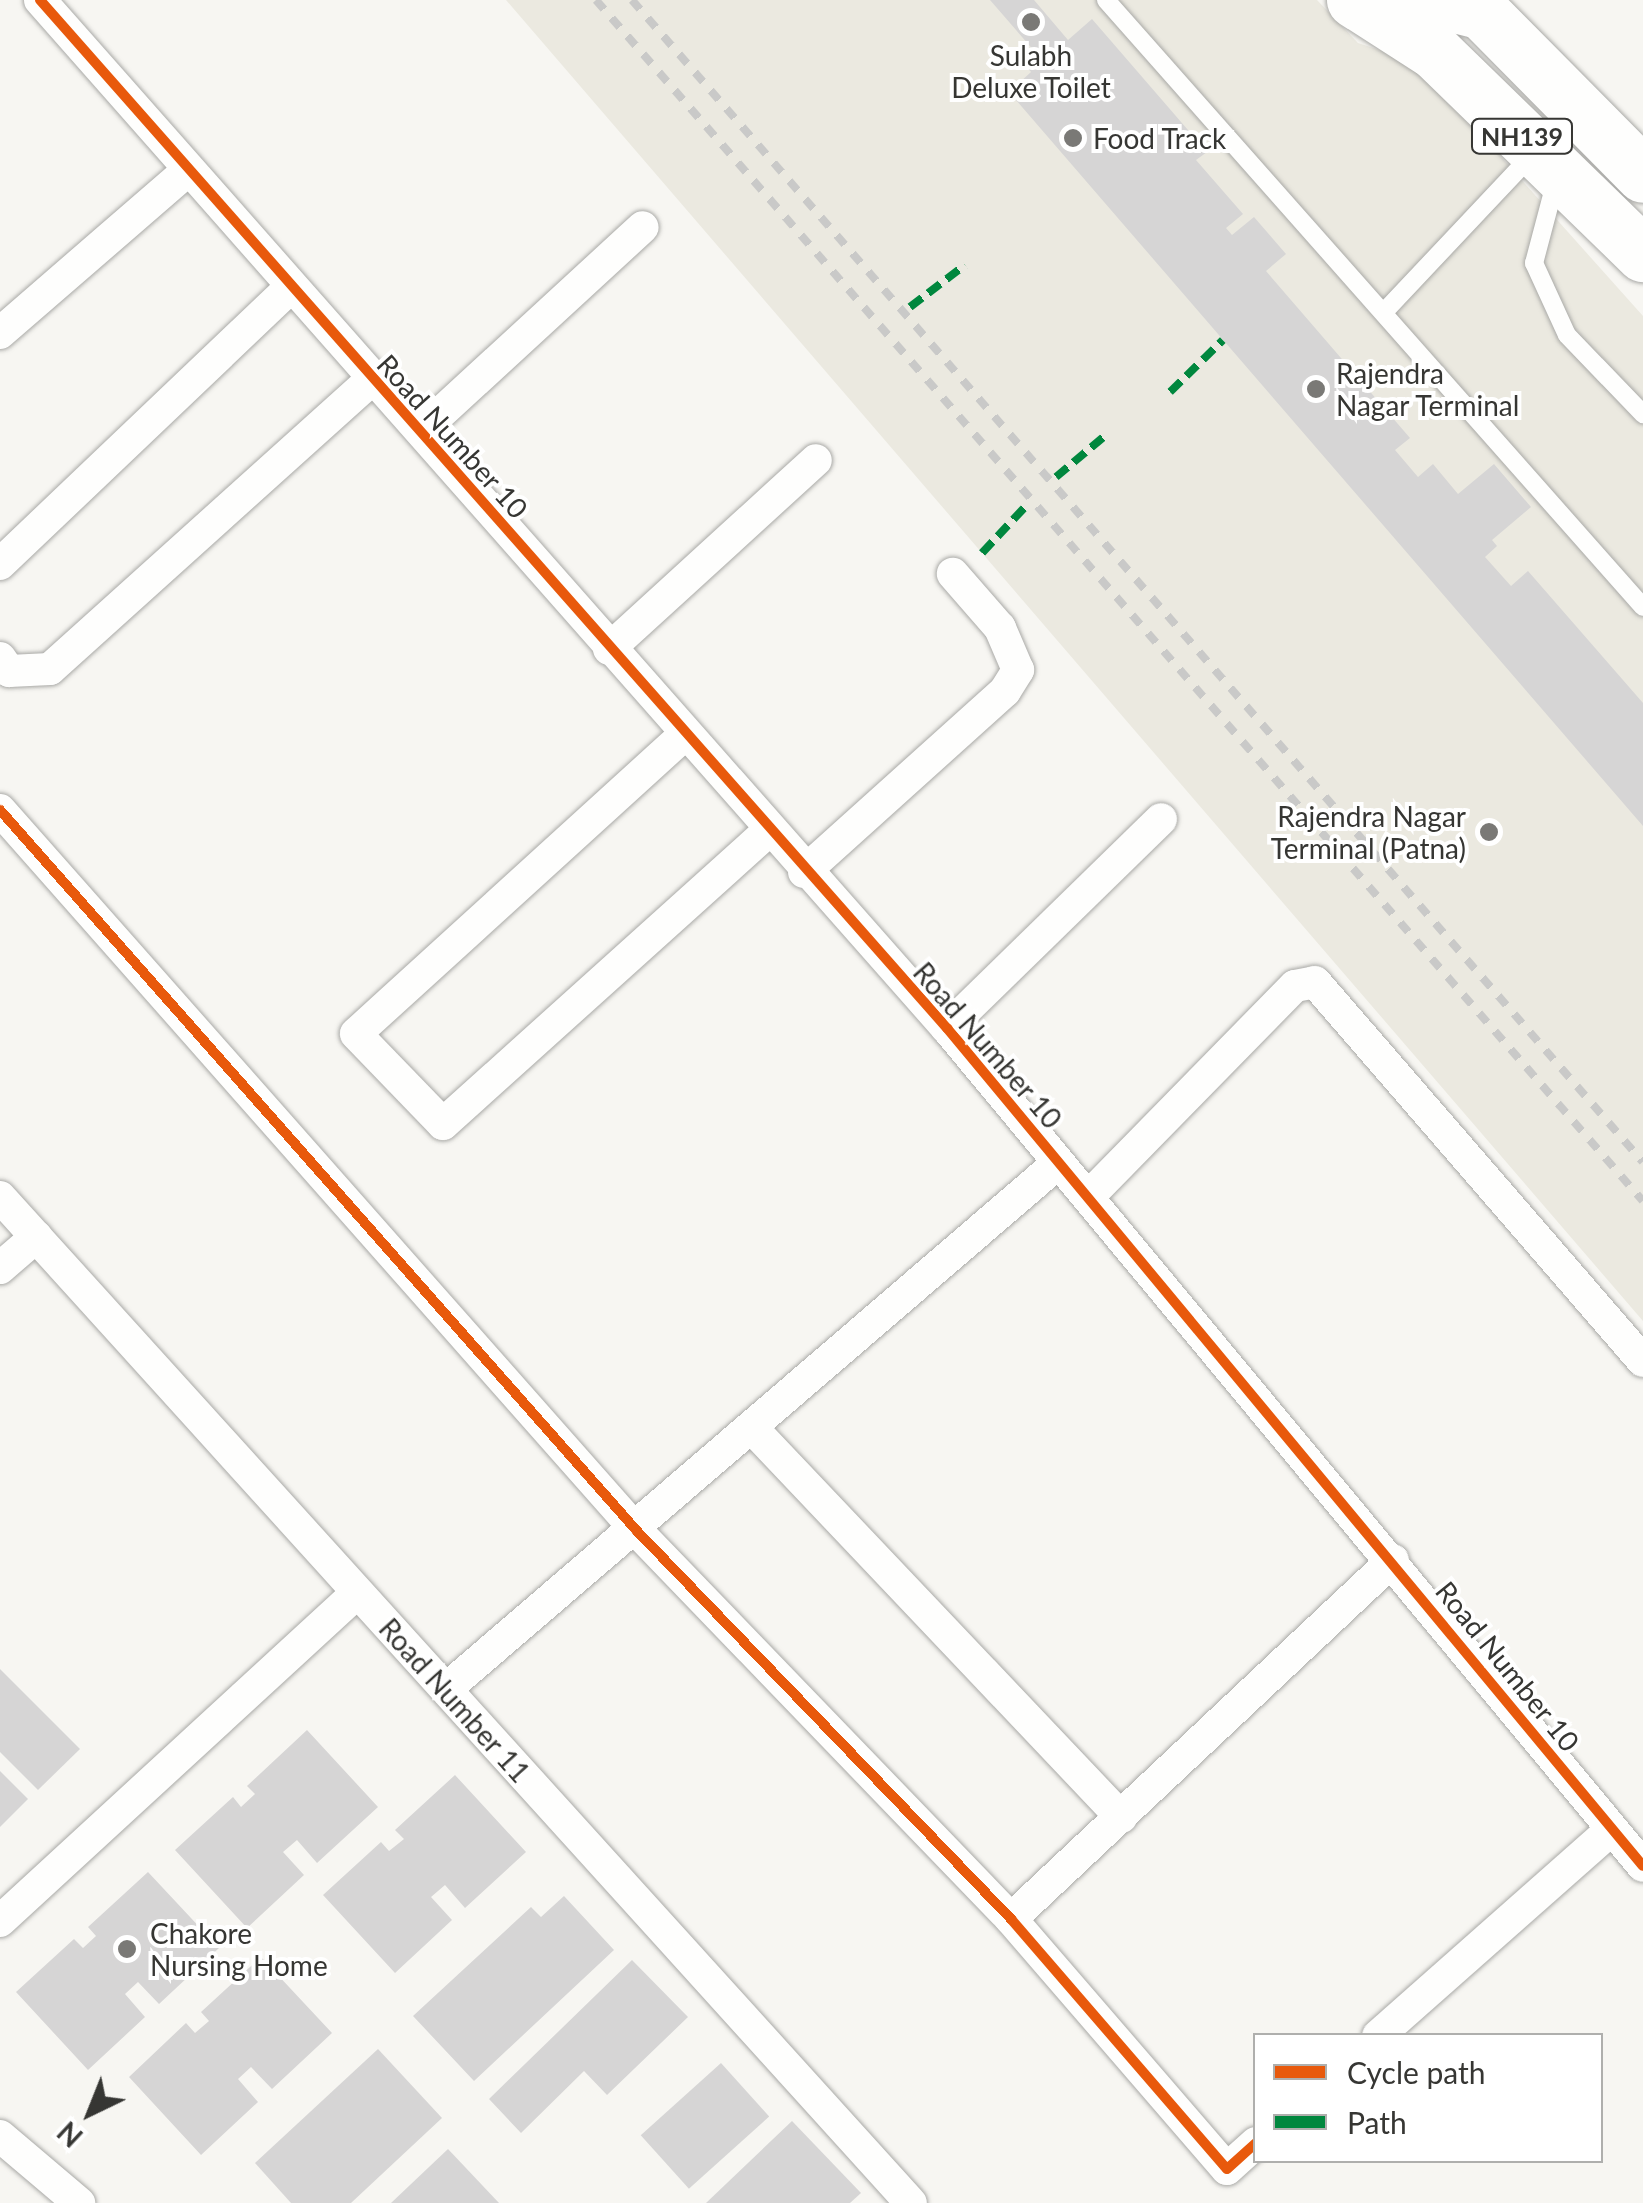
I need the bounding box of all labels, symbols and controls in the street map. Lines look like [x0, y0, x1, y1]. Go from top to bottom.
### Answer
marker: Sulabh Deluxe Toilet [1020, 11, 1042, 33]
place label: Sulabh Deluxe Toilet [951, 38, 1111, 104]
road number: NH139 [1470, 116, 1574, 156]
place label: Food Track [1093, 121, 1227, 155]
marker: Food Track [1062, 127, 1084, 149]
street label: Road Number 10 [370, 347, 536, 525]
place label: Rajendra Nagar Terminal [1336, 356, 1521, 422]
marker: Rajendra Nagar Terminal [1305, 378, 1327, 400]
place label: Rajendra Nagar Terminal (Patna) [1271, 799, 1466, 865]
marker: Rajendra Nagar Terminal (Patna) [1476, 819, 1502, 845]
street label: Road Number 10 [907, 955, 1069, 1135]
street label: Road Number 10 [1429, 1574, 1587, 1758]
street label: Road Number 11 [372, 1611, 538, 1789]
place label: Chakore Nursing Home [150, 1916, 328, 1982]
marker: Chakore Nursing Home [114, 1936, 140, 1962]
legend [1253, 2033, 1603, 2163]
text: Cycle path [1347, 2054, 1486, 2090]
north arrow [40, 2063, 140, 2163]
text: Path [1347, 2104, 1407, 2140]
text: N [50, 2115, 89, 2155]

